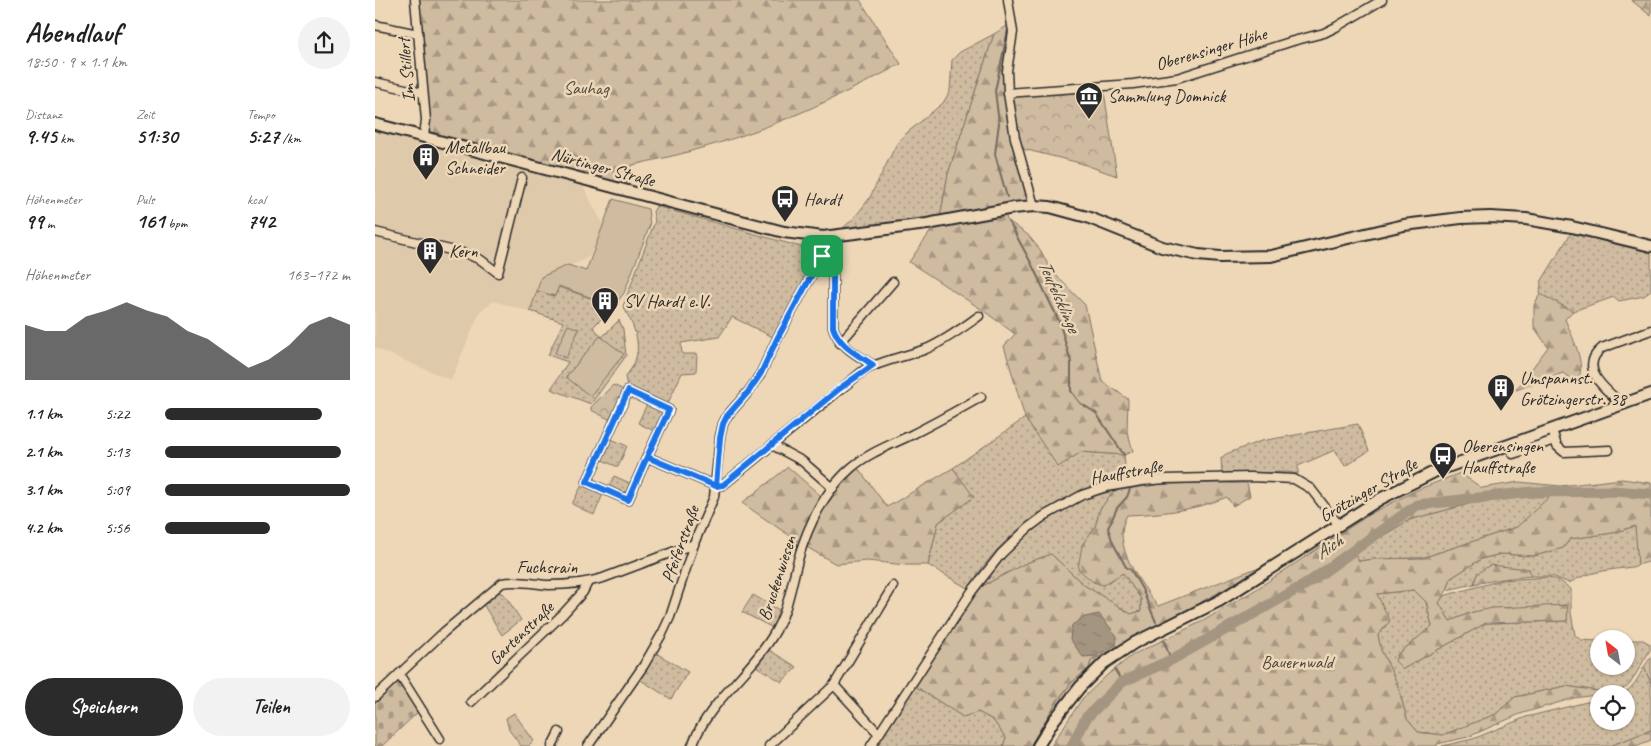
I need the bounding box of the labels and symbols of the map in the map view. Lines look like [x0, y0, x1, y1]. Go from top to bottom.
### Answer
street label: Oberensinger Höhe [1153, 22, 1270, 75]
street label: Im Stillert [392, 34, 420, 103]
park label: Sauhag [563, 77, 610, 99]
museum icon: Sammlung Domnick [1074, 81, 1104, 120]
place label: Sammlung Domnick [1108, 85, 1227, 107]
place label: Metallbau Schneider [445, 136, 506, 179]
building icon: Metallbau Schneider [411, 142, 441, 181]
street label: Nürtinger Straße [549, 143, 658, 192]
bus stop icon: Hardt [770, 184, 800, 223]
place label: Hardt [804, 188, 845, 210]
pin [801, 235, 843, 277]
building icon: Kern [415, 236, 445, 275]
place label: Kern [449, 240, 479, 262]
water label: Teufelsklinge [1032, 256, 1087, 339]
building icon: SV Hardt e.V. [590, 286, 620, 325]
place label: SV Hardt e.V. [624, 290, 711, 312]
place label: Umspannst. Grötzingerstr. 38 [1520, 367, 1628, 410]
building icon: Umspannst. Grötzingerstr. 38 [1486, 373, 1516, 412]
place label: Oberensingen Hauffstraße [1462, 435, 1544, 478]
bus stop icon: Oberensingen Hauffstraße [1428, 441, 1458, 480]
street label: Grötzinger Straße [1315, 453, 1422, 527]
street label: Hauffstraße [1088, 455, 1165, 489]
street label: Pfeiferstraße [656, 502, 704, 585]
water label: Aich [1310, 528, 1349, 565]
street label: Bruckenwiesen [753, 532, 801, 623]
street label: Fuchsrain [517, 556, 578, 578]
street label: Gartenstraße [484, 596, 559, 669]
north arrow [1590, 630, 1635, 675]
park label: Bauernwald [1261, 651, 1336, 673]

